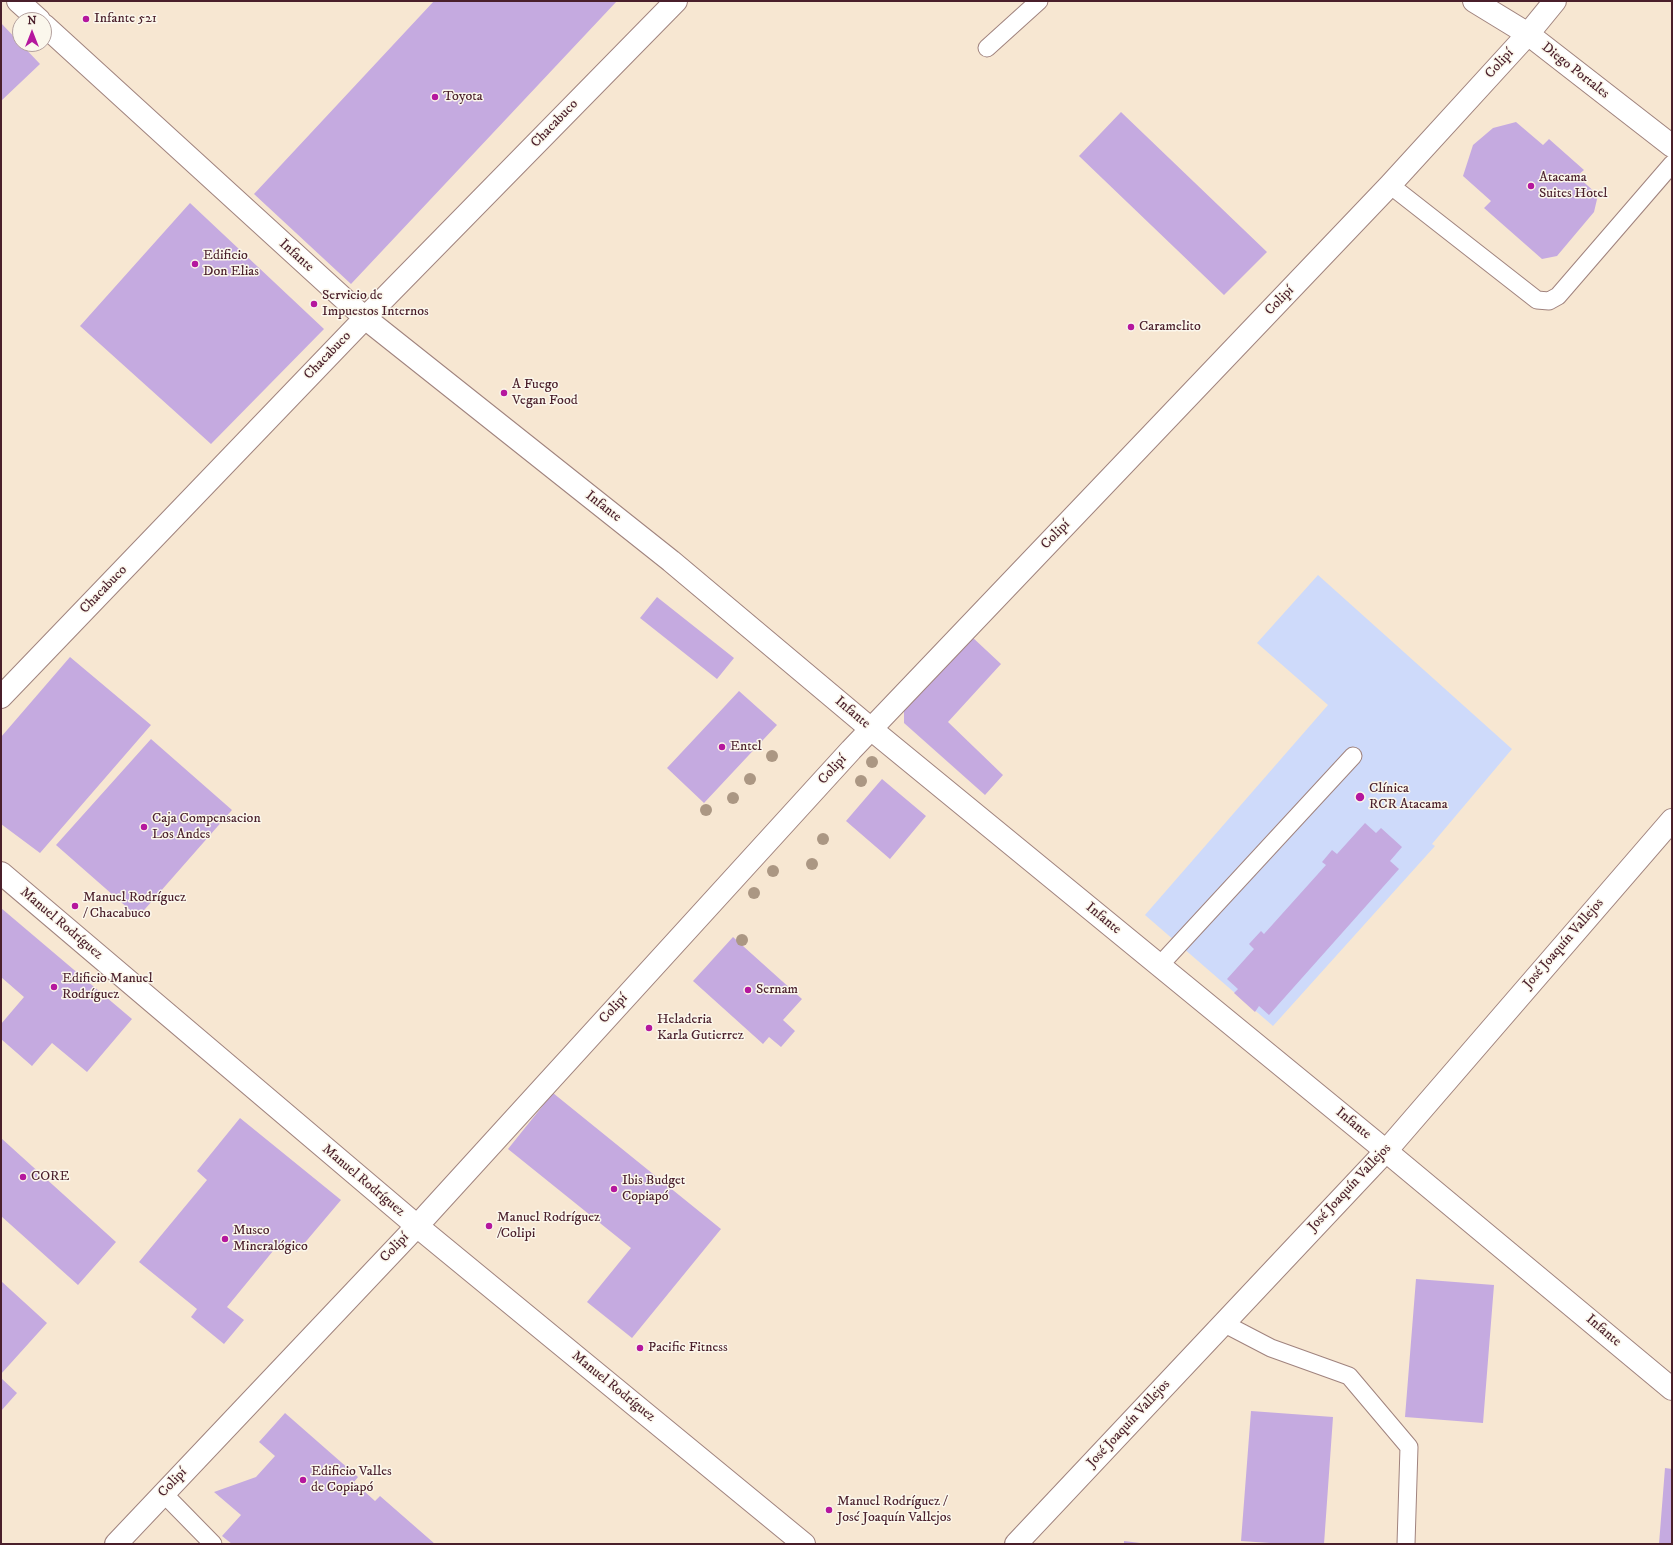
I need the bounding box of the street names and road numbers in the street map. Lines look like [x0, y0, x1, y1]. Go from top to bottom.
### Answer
street label: Diego Portales [1538, 39, 1612, 103]
street label: Colipí [1482, 46, 1518, 82]
street label: Chacabuco [528, 96, 582, 152]
street label: Infante [275, 236, 317, 276]
street label: Colipí [1262, 283, 1298, 319]
street label: Chacabuco [301, 328, 355, 384]
street label: Infante [582, 488, 624, 526]
street label: Colipí [1038, 517, 1074, 553]
street label: Chacabuco [77, 562, 131, 618]
street label: Infante [831, 693, 873, 733]
street label: Colipí [815, 752, 851, 788]
street label: Manuel Rodríguez [16, 884, 106, 964]
street label: José Joaquín Vallejos [1520, 895, 1608, 993]
street label: Infante [1082, 900, 1124, 938]
street label: Colipí [596, 991, 632, 1027]
street label: Infante [1332, 1105, 1374, 1143]
street label: Manuel Rodríguez [318, 1141, 408, 1221]
street label: José Joaquín Vallejos [1305, 1141, 1395, 1235]
street label: Colipí [377, 1230, 413, 1266]
street label: Infante [1582, 1311, 1624, 1351]
street label: Manuel Rodríguez [568, 1348, 658, 1426]
street label: José Joaquín Vallejos [1084, 1377, 1174, 1471]
street label: Colipí [155, 1465, 191, 1501]

